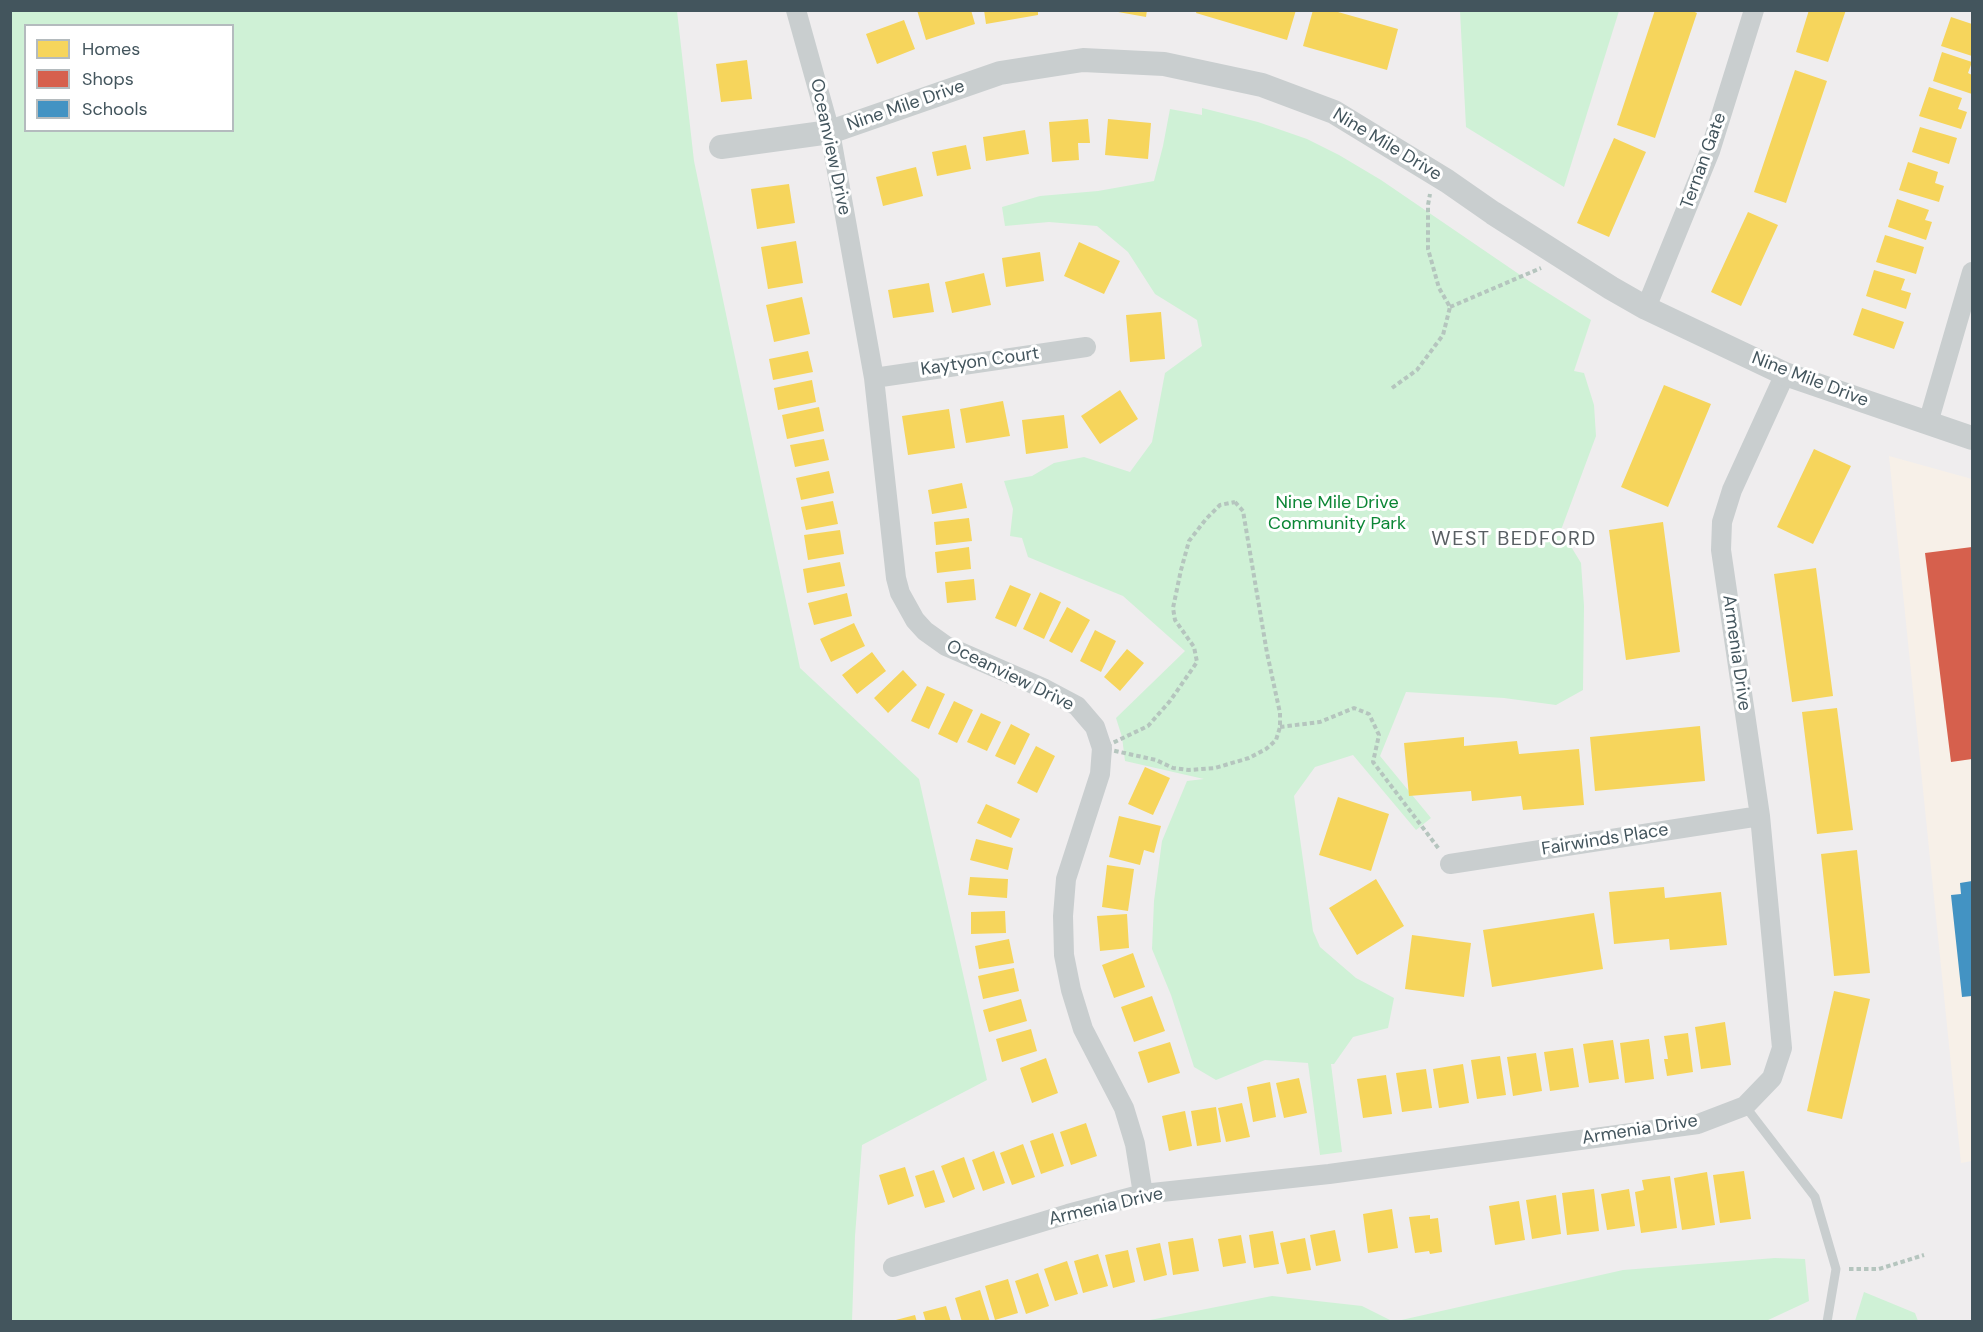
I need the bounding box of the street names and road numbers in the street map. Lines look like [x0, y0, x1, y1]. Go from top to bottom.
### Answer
street label: Nine Mile Drive [844, 76, 968, 136]
street label: Oceanview Drive [805, 77, 855, 217]
street label: Nine Mile Drive [1329, 104, 1445, 186]
street label: Ternan Gate [1677, 110, 1731, 212]
street label: Kaytyon Court [919, 343, 1041, 381]
street label: Nine Mile Drive [1749, 348, 1871, 412]
street label: Armenia Drive [1717, 594, 1755, 712]
street label: Oceanview Drive [943, 636, 1077, 716]
street label: Fairwinds Place [1540, 819, 1670, 861]
street label: Armenia Drive [1581, 1110, 1699, 1150]
street label: Armenia Drive [1047, 1183, 1165, 1231]

